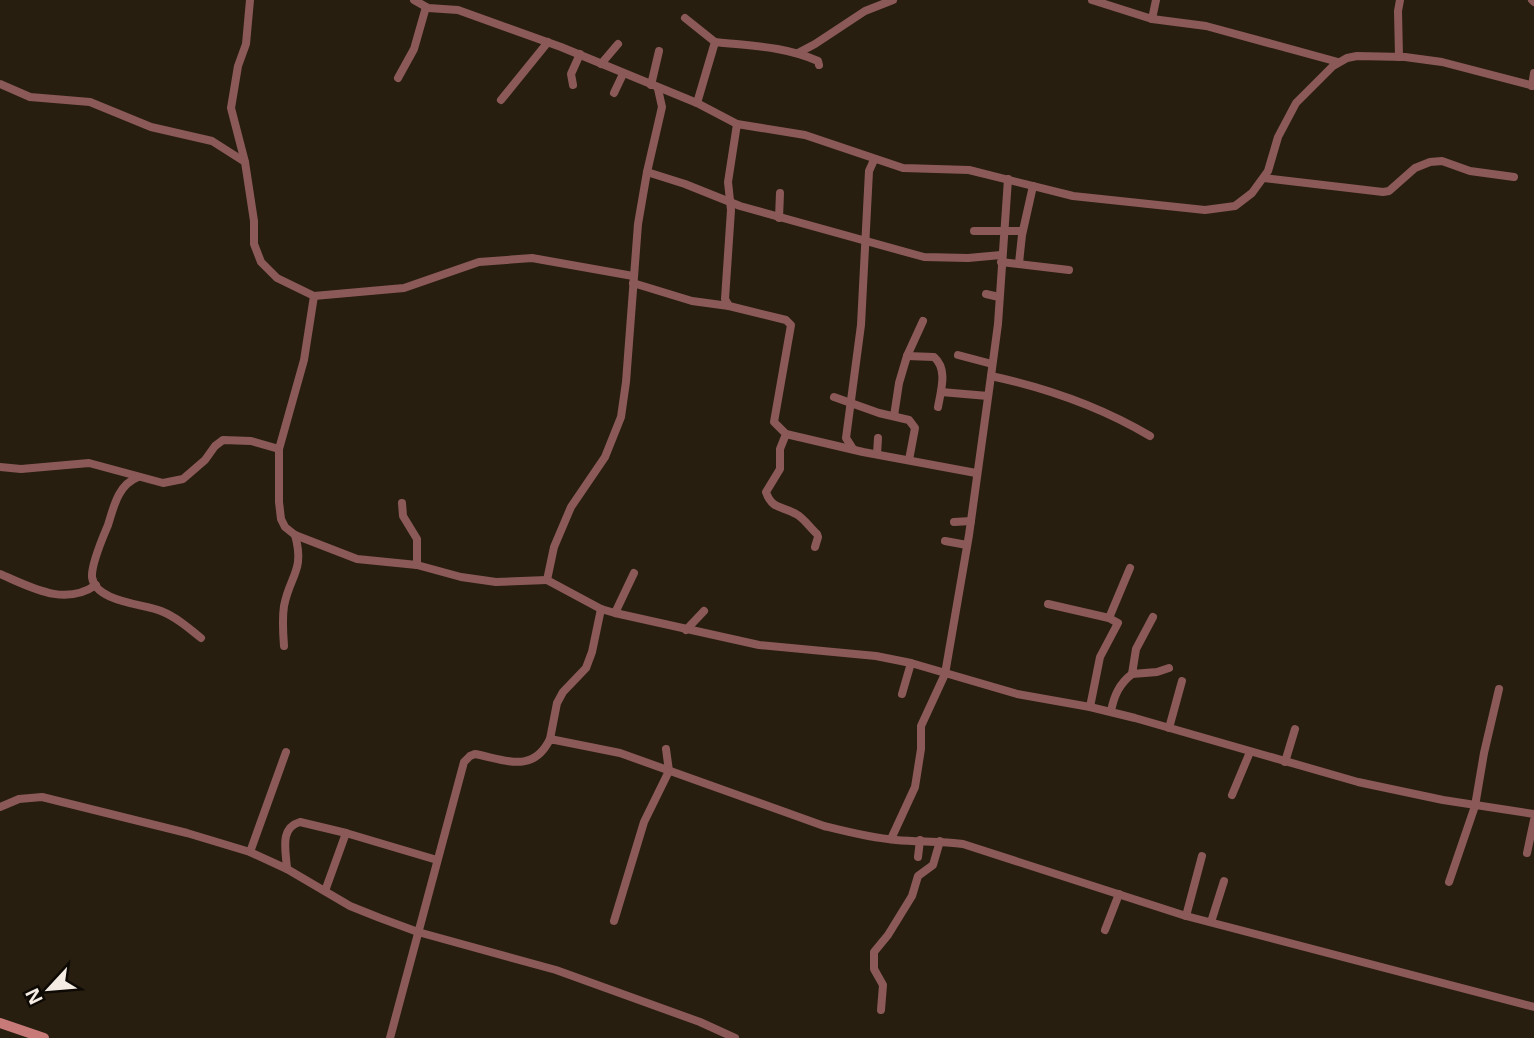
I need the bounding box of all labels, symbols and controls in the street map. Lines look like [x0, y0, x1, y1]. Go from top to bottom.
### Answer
north arrow [14, 954, 84, 1024]
text: N [19, 984, 49, 1009]

